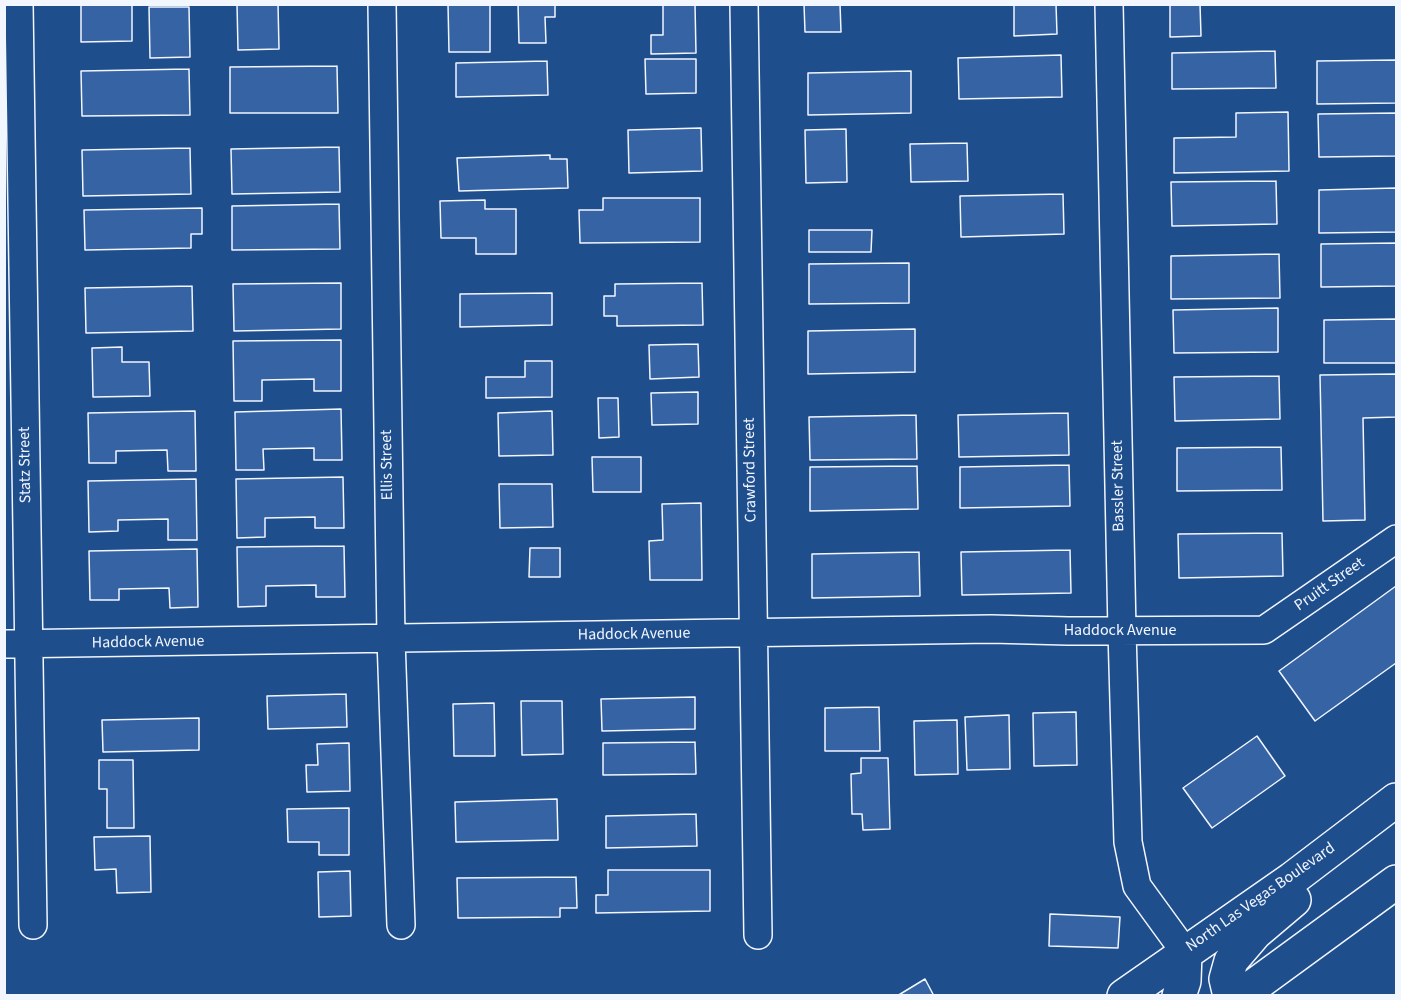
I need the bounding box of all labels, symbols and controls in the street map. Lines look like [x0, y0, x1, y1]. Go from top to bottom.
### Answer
street label: Crawford Street [740, 418, 762, 522]
street label: Statz Street [16, 427, 36, 503]
street label: Ellis Street [378, 430, 398, 500]
street label: Bassler Street [1109, 440, 1129, 532]
street label: Pruitt Street [1291, 554, 1369, 616]
street label: Haddock Avenue [1064, 621, 1176, 641]
street label: Haddock Avenue [578, 624, 690, 646]
street label: Haddock Avenue [92, 632, 204, 654]
street label: North Las Vegas Boulevard [1183, 839, 1339, 957]

